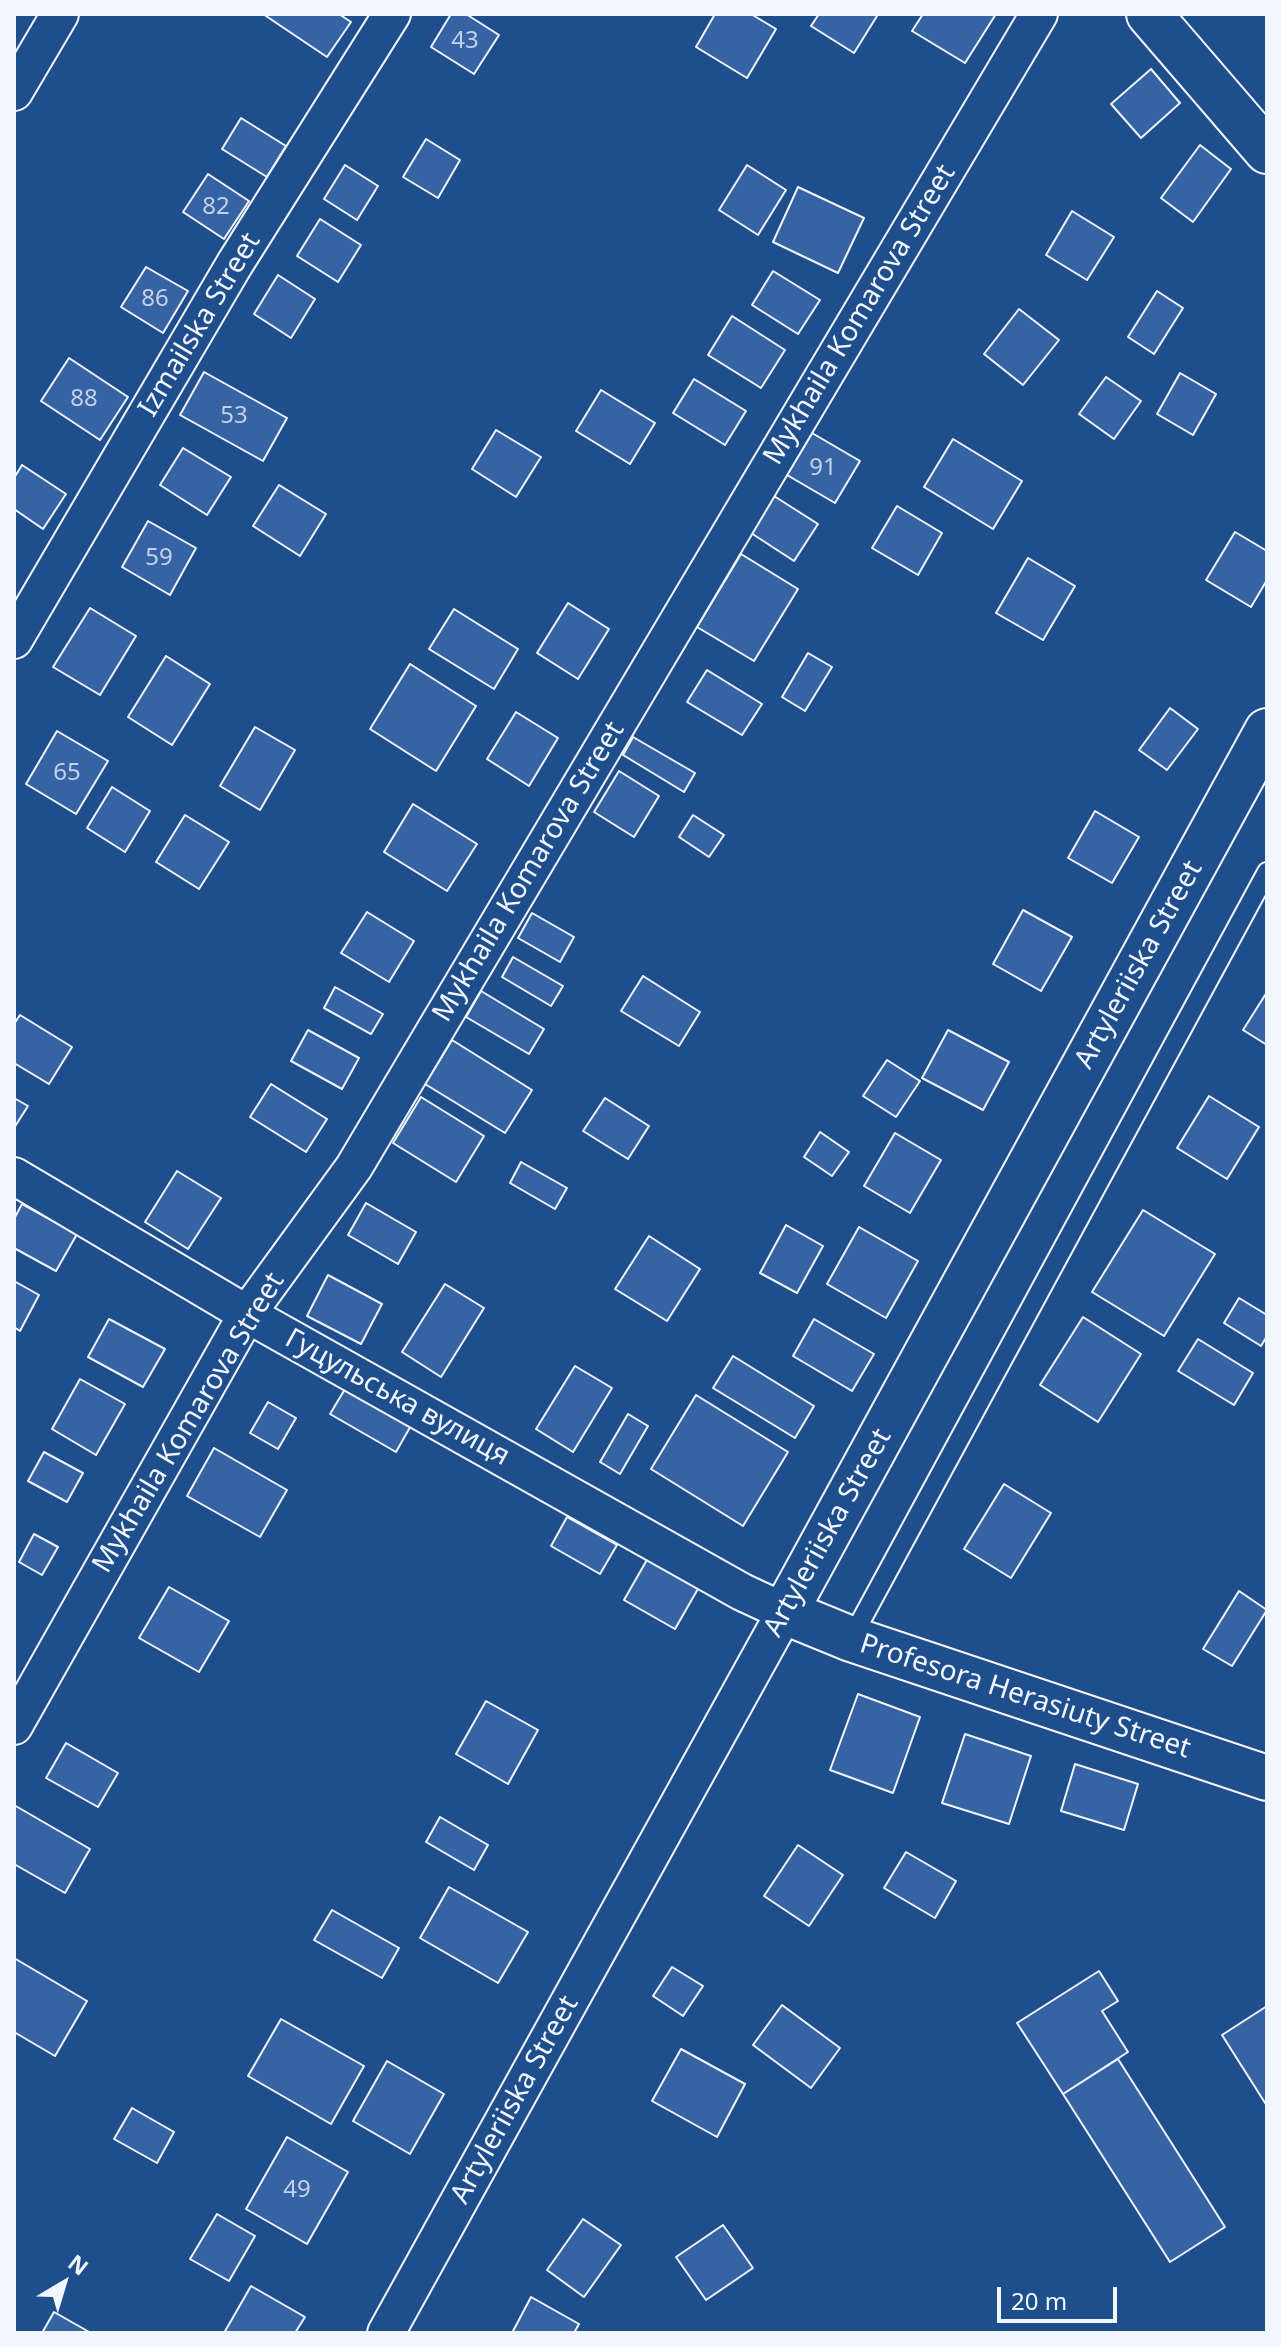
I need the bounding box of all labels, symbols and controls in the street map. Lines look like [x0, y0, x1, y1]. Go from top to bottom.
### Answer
house number: 43 [451, 27, 479, 55]
street label: Mykhaila Komarova Street [757, 159, 963, 471]
house number: 82 [202, 193, 230, 221]
street label: Izmailska Street [132, 227, 268, 423]
house number: 86 [141, 285, 169, 313]
house number: 88 [70, 385, 98, 413]
house number: 53 [220, 402, 248, 430]
house number: 91 [809, 454, 837, 482]
house number: 59 [145, 544, 173, 572]
street label: Mykhaila Komarova Street [426, 716, 632, 1028]
house number: 65 [53, 759, 81, 787]
street label: Artyleriiska Street [1068, 855, 1210, 1075]
street label: Mykhaila Komarova Street [86, 1267, 292, 1579]
street label: Гуцульська вулиця [279, 1322, 515, 1474]
street label: Artyleriiska Street [757, 1423, 899, 1643]
street label: Profesora Herasiuty Street [855, 1628, 1195, 1766]
street label: Artyleriiska Street [444, 1990, 586, 2210]
house number: 49 [283, 2176, 311, 2204]
north arrow [24, 2243, 104, 2323]
text: N [62, 2247, 95, 2281]
scale bar [1001, 2271, 1121, 2321]
text: 20 m [1011, 2284, 1067, 2317]

